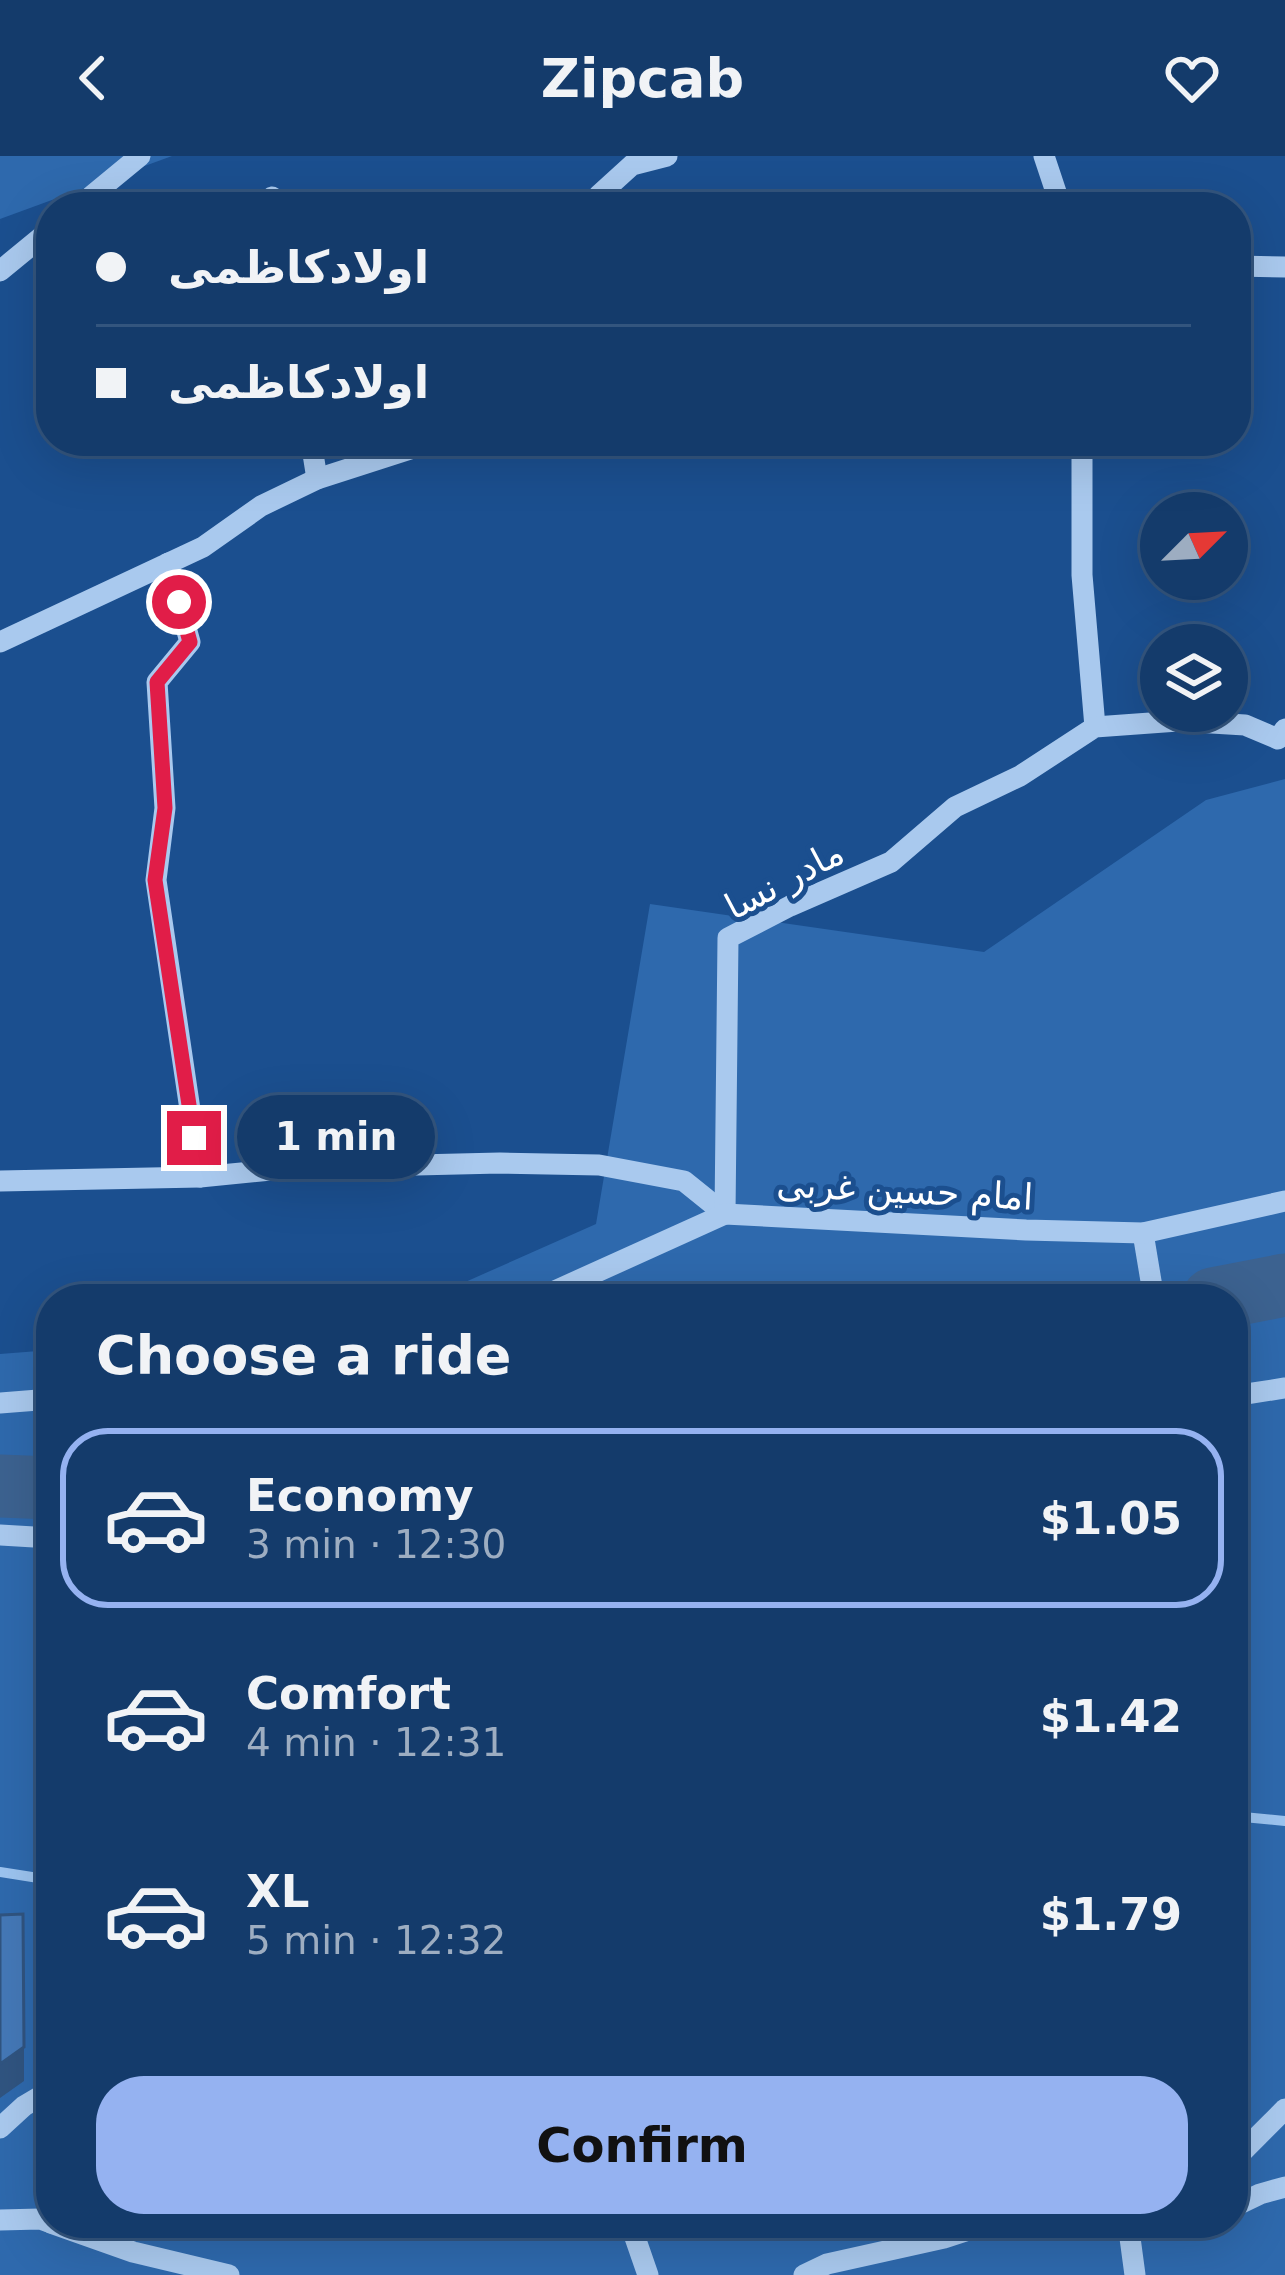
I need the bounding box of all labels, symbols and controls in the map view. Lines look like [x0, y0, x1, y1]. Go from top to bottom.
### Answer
icon: back [60, 45, 126, 111]
icon: heart [1159, 45, 1225, 111]
text: Zipcab [541, 47, 744, 110]
text: اولادکاظمی [168, 241, 429, 294]
text: اولادکاظمی [168, 356, 429, 409]
north arrow [1140, 492, 1248, 600]
map controls [1140, 492, 1248, 732]
route start [152, 575, 206, 629]
button: layers [1140, 624, 1248, 732]
street label: مادر نسا [718, 831, 851, 929]
callout: 1 min [236, 1096, 434, 1180]
route end [167, 1111, 221, 1165]
text: 1 min [275, 1114, 397, 1159]
street label: امام حسین غربی [776, 1163, 1034, 1219]
text: Choose a ride [96, 1324, 512, 1387]
icon: car [102, 1464, 210, 1572]
text: Economy [246, 1469, 474, 1522]
text: $1.05 [1040, 1492, 1182, 1545]
text: 3 min · 12:30 [246, 1522, 506, 1567]
icon: car [102, 1662, 210, 1770]
text: Comfort [246, 1667, 451, 1720]
text: $1.42 [1040, 1690, 1182, 1743]
text: 4 min · 12:31 [246, 1720, 506, 1765]
icon: car [102, 1860, 210, 1968]
text: XL [246, 1865, 309, 1918]
text: $1.79 [1040, 1888, 1182, 1941]
text: 5 min · 12:32 [246, 1918, 506, 1963]
button: Confirm [96, 2076, 1188, 2214]

